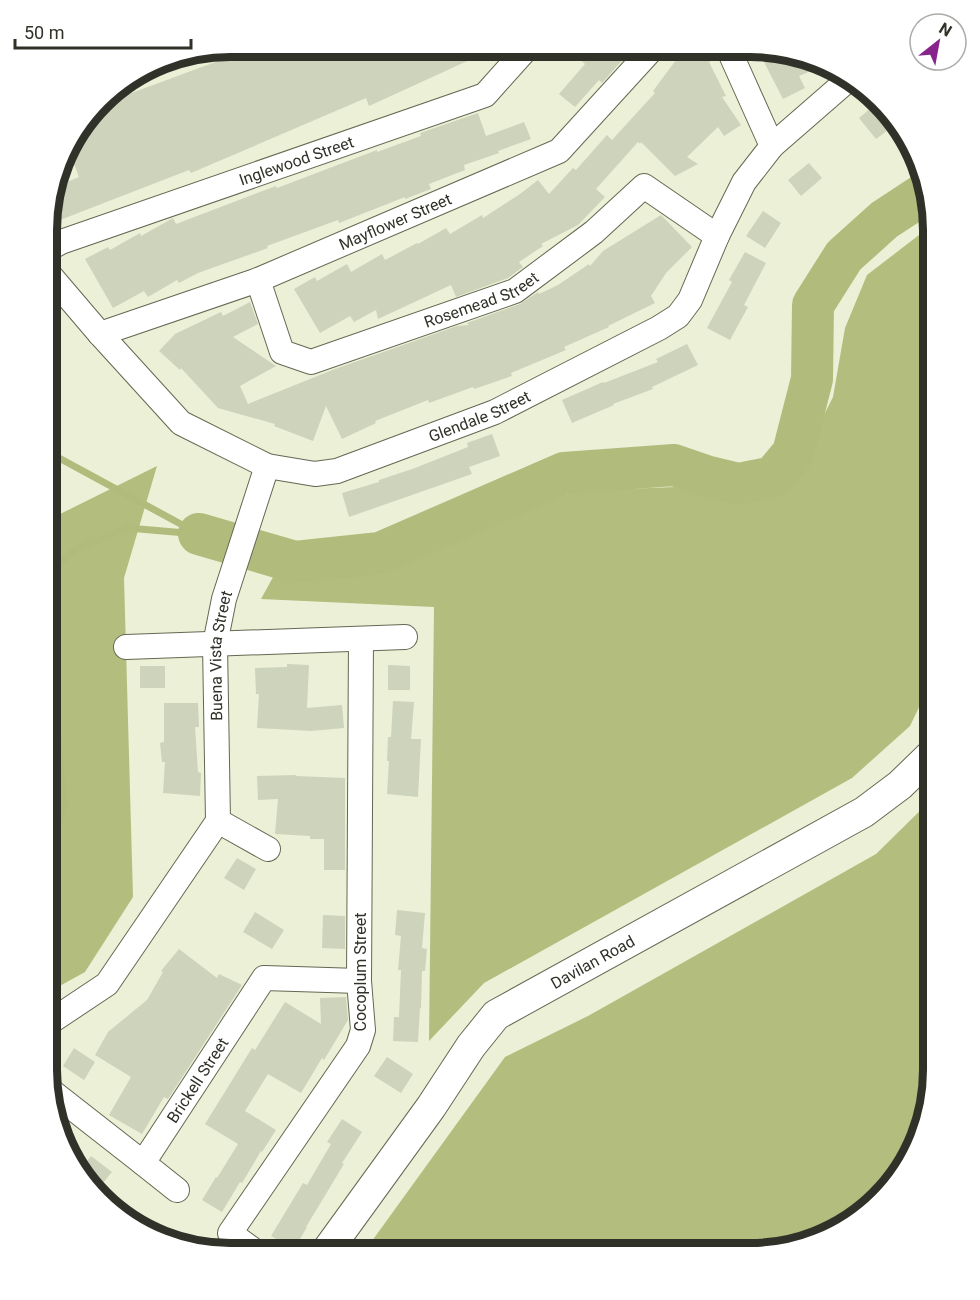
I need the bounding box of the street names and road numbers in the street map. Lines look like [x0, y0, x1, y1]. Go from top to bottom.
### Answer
street label: Inglewood Street [236, 132, 356, 189]
street label: Mayflower Street [336, 189, 454, 254]
street label: Rosemead Street [422, 268, 542, 331]
street label: Glendale Street [426, 386, 533, 446]
street label: Buena Vista Street [206, 588, 236, 721]
street label: Cocoplum Street [351, 913, 370, 1031]
street label: Davilan Road [547, 931, 638, 993]
street label: Brickell Street [162, 1034, 232, 1126]

